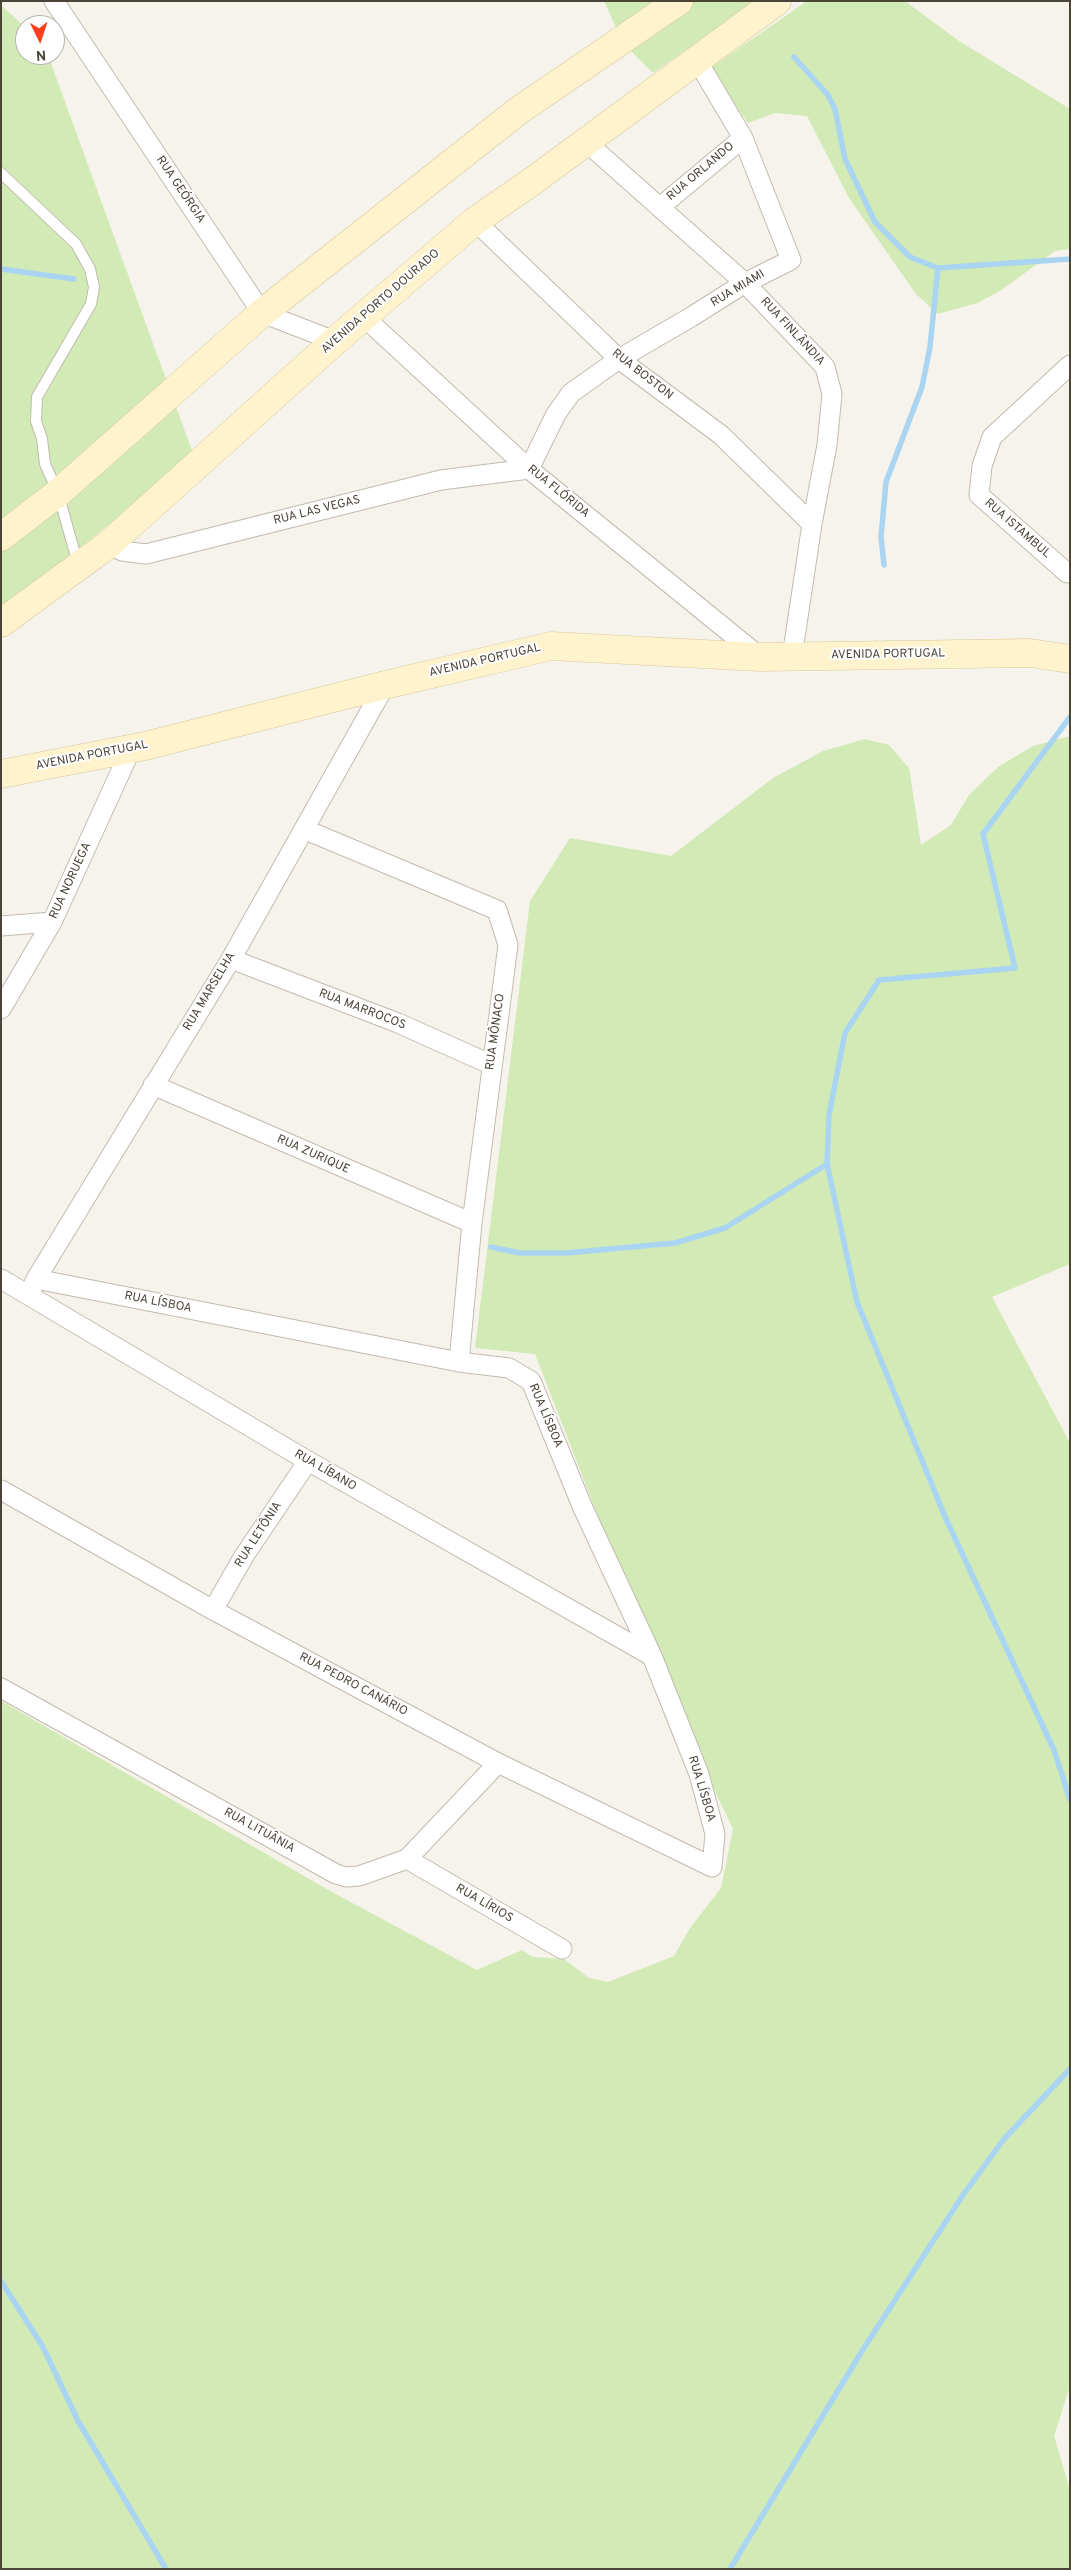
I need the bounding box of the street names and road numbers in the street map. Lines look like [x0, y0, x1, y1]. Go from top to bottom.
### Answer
street label: RUA ORLANDO [664, 140, 738, 204]
street label: RUA GEÓRGIA [152, 154, 208, 226]
street label: AVENIDA PORTO DOURADO [319, 247, 443, 357]
street label: RUA MIAMI [708, 267, 768, 311]
street label: RUA FINLÂNDIA [757, 295, 827, 369]
street label: RUA BOSTON [608, 347, 676, 403]
street label: RUA FLÓRIDA [524, 463, 592, 521]
street label: RUA LAS VEGAS [272, 493, 362, 529]
street label: RUA ISTAMBUL [981, 496, 1053, 562]
street label: AVENIDA PORTUGAL [428, 641, 542, 681]
street label: AVENIDA PORTUGAL [831, 647, 945, 663]
street label: AVENIDA PORTUGAL [35, 738, 149, 774]
street label: RUA NORUEGA [47, 840, 95, 922]
street label: RUA MARSELHA [181, 950, 239, 1034]
street label: RUA MARROCOS [316, 987, 408, 1033]
street label: RUA MÔNACO [484, 993, 508, 1071]
street label: RUA ZURIQUE [274, 1133, 352, 1177]
street label: RUA LÍSBOA [123, 1289, 193, 1317]
street label: RUA LÍSBOA [525, 1382, 565, 1450]
street label: RUA LÍBANO [291, 1447, 359, 1495]
street label: RUA LETÔNIA [232, 1499, 286, 1571]
street label: RUA PEDRO CANÁRIO [296, 1650, 410, 1720]
street label: RUA LÍSBOA [684, 1754, 718, 1824]
street label: RUA LITUÂNIA [221, 1806, 297, 1856]
street label: RUA LÍRIOS [453, 1882, 515, 1926]

